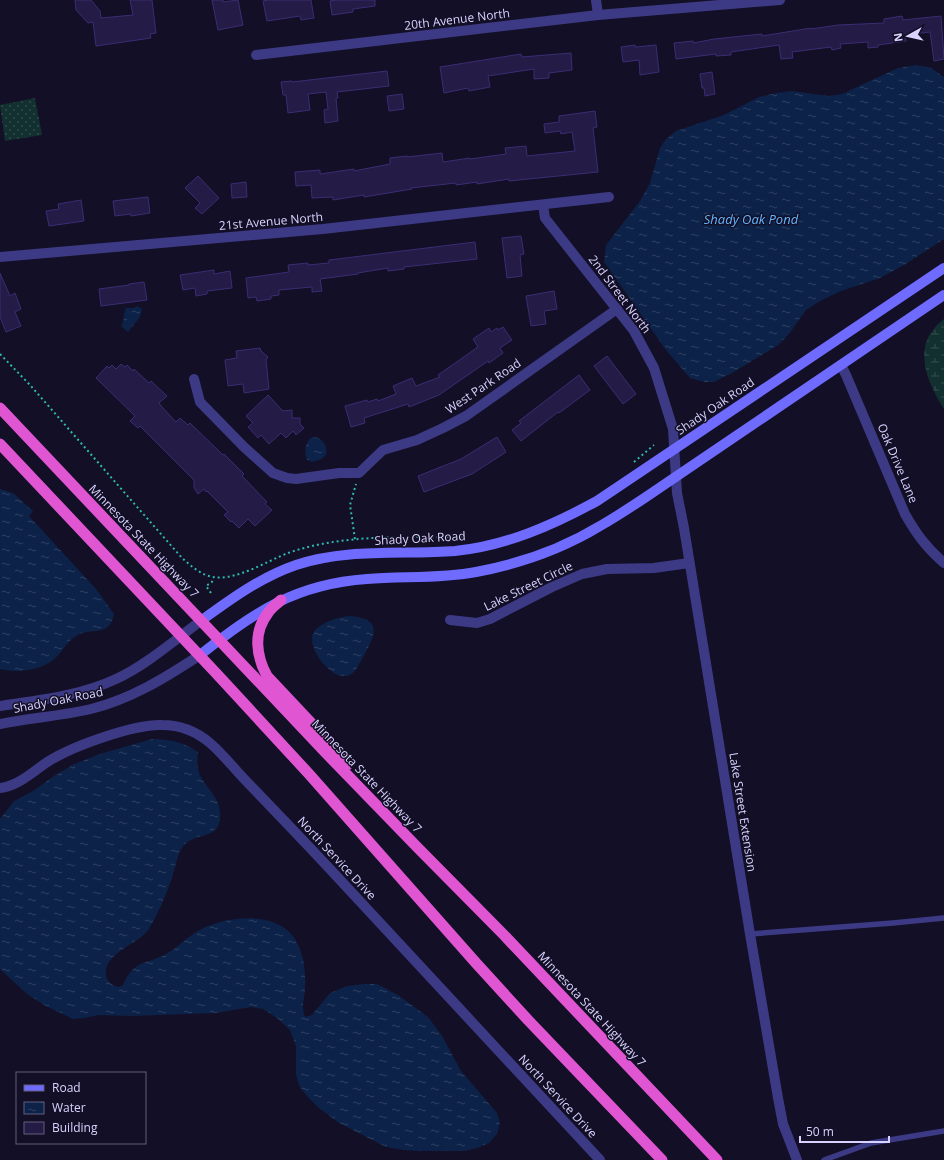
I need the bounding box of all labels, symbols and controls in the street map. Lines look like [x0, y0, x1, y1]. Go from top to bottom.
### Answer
street label: 20th Avenue North [403, 4, 511, 34]
north arrow [888, 16, 928, 56]
text: N [890, 32, 906, 43]
street label: 21st Avenue North [218, 208, 324, 234]
water label: Shady Oak Pond [704, 210, 799, 228]
street label: 2nd Street North [585, 251, 655, 337]
street label: West Park Road [442, 354, 524, 418]
street label: Shady Oak Road [672, 373, 758, 439]
street label: Oak Drive Lane [874, 421, 923, 506]
street label: Minnesota State Highway 7 [85, 481, 203, 602]
street label: Shady Oak Road [374, 527, 466, 549]
street label: Lake Street Circle [481, 557, 575, 615]
street label: Shady Oak Road [12, 683, 104, 717]
street label: Minnesota State Highway 7 [308, 716, 426, 837]
street label: Lake Street Extension [725, 751, 761, 873]
street label: North Service Drive [294, 813, 380, 904]
street label: Minnesota State Highway 7 [534, 948, 650, 1070]
street label: North Service Drive [515, 1051, 601, 1142]
legend [16, 1072, 146, 1144]
text: Road [52, 1079, 81, 1096]
text: Water [52, 1099, 86, 1116]
scale bar [800, 1118, 889, 1144]
text: Building [52, 1119, 98, 1136]
text: 50 m [806, 1123, 834, 1140]

